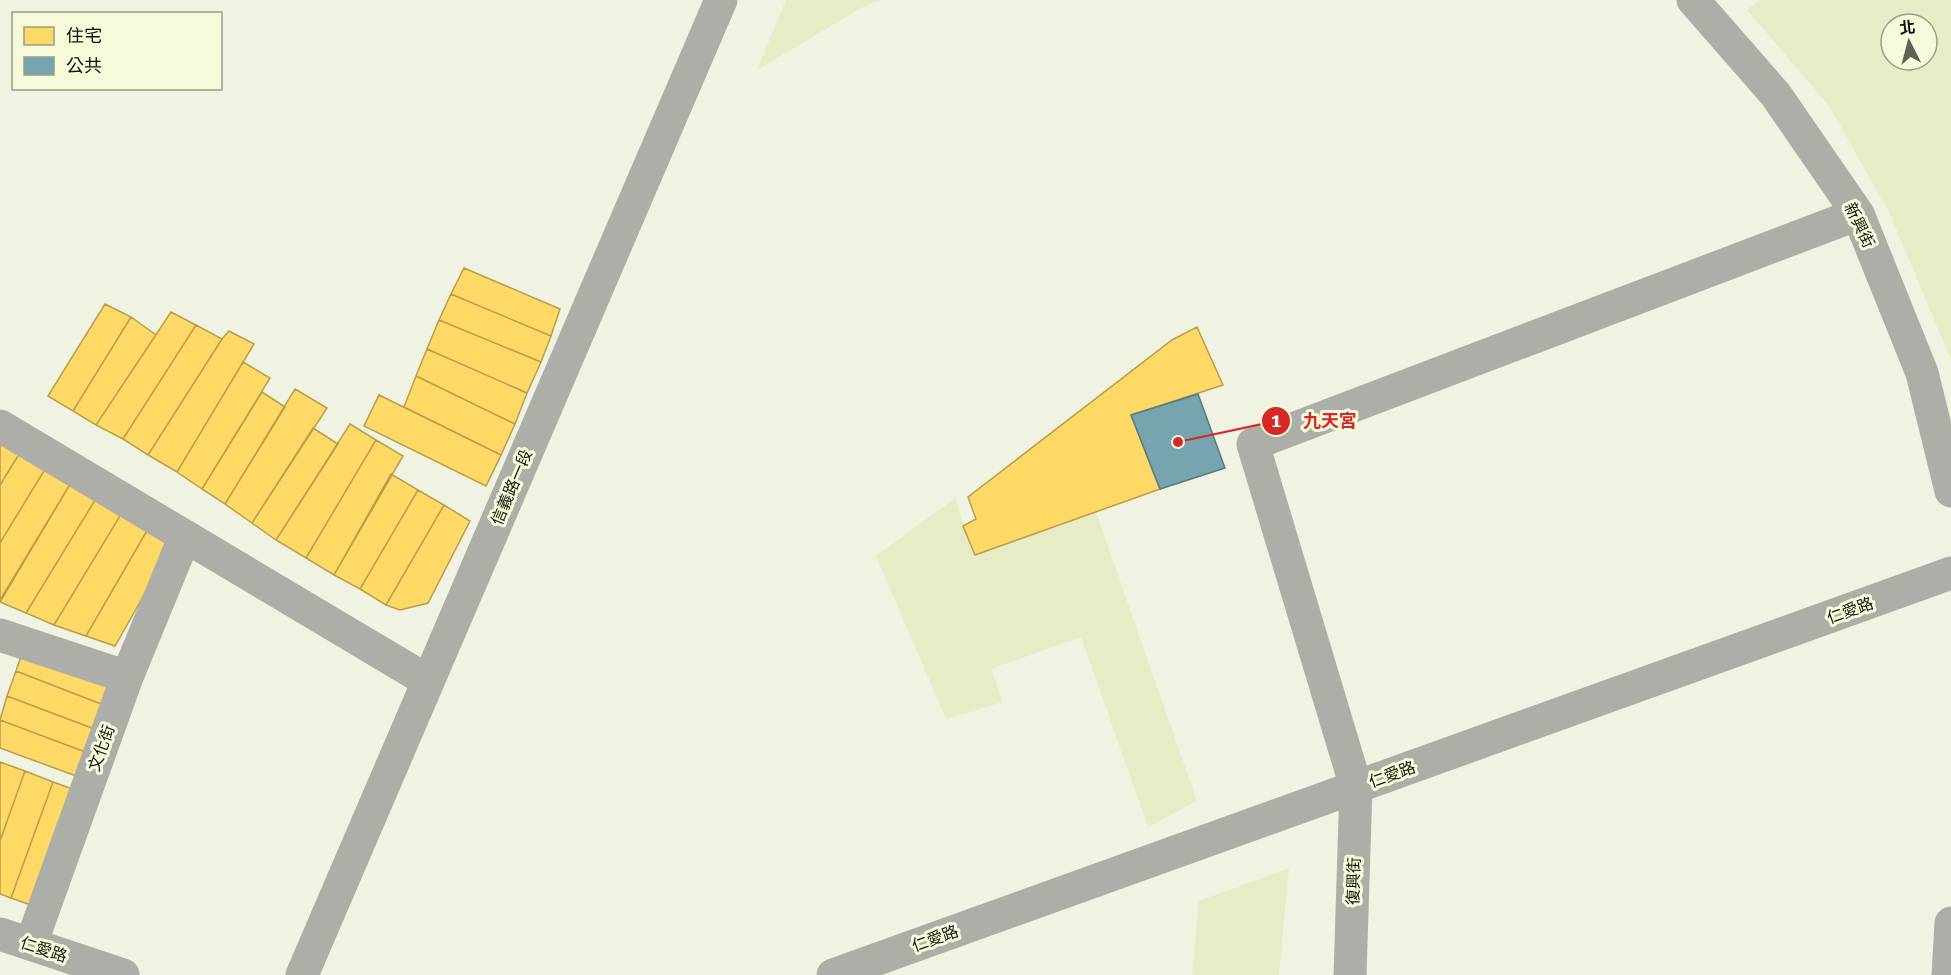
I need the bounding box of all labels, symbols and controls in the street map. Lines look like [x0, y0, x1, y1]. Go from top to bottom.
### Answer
legend [12, 12, 222, 90]
north arrow [1879, 12, 1939, 72]
text: 北 [1899, 17, 1916, 38]
text: 住宅 [66, 25, 102, 46]
text: 公共 [66, 55, 102, 76]
street label: 新興街 [1840, 199, 1879, 251]
callout: 九天宮 [1261, 403, 1369, 439]
text: 1 [1271, 410, 1281, 431]
text: 九天宮 [1303, 410, 1357, 431]
street label: 信義路一段 [487, 447, 536, 528]
street label: 仁愛路 [1824, 593, 1876, 628]
street label: 文化街 [84, 722, 119, 774]
street label: 仁愛路 [1366, 757, 1418, 792]
street label: 復興街 [1343, 857, 1364, 905]
street label: 仁愛路 [909, 921, 961, 956]
street label: 仁愛路 [18, 933, 70, 966]

